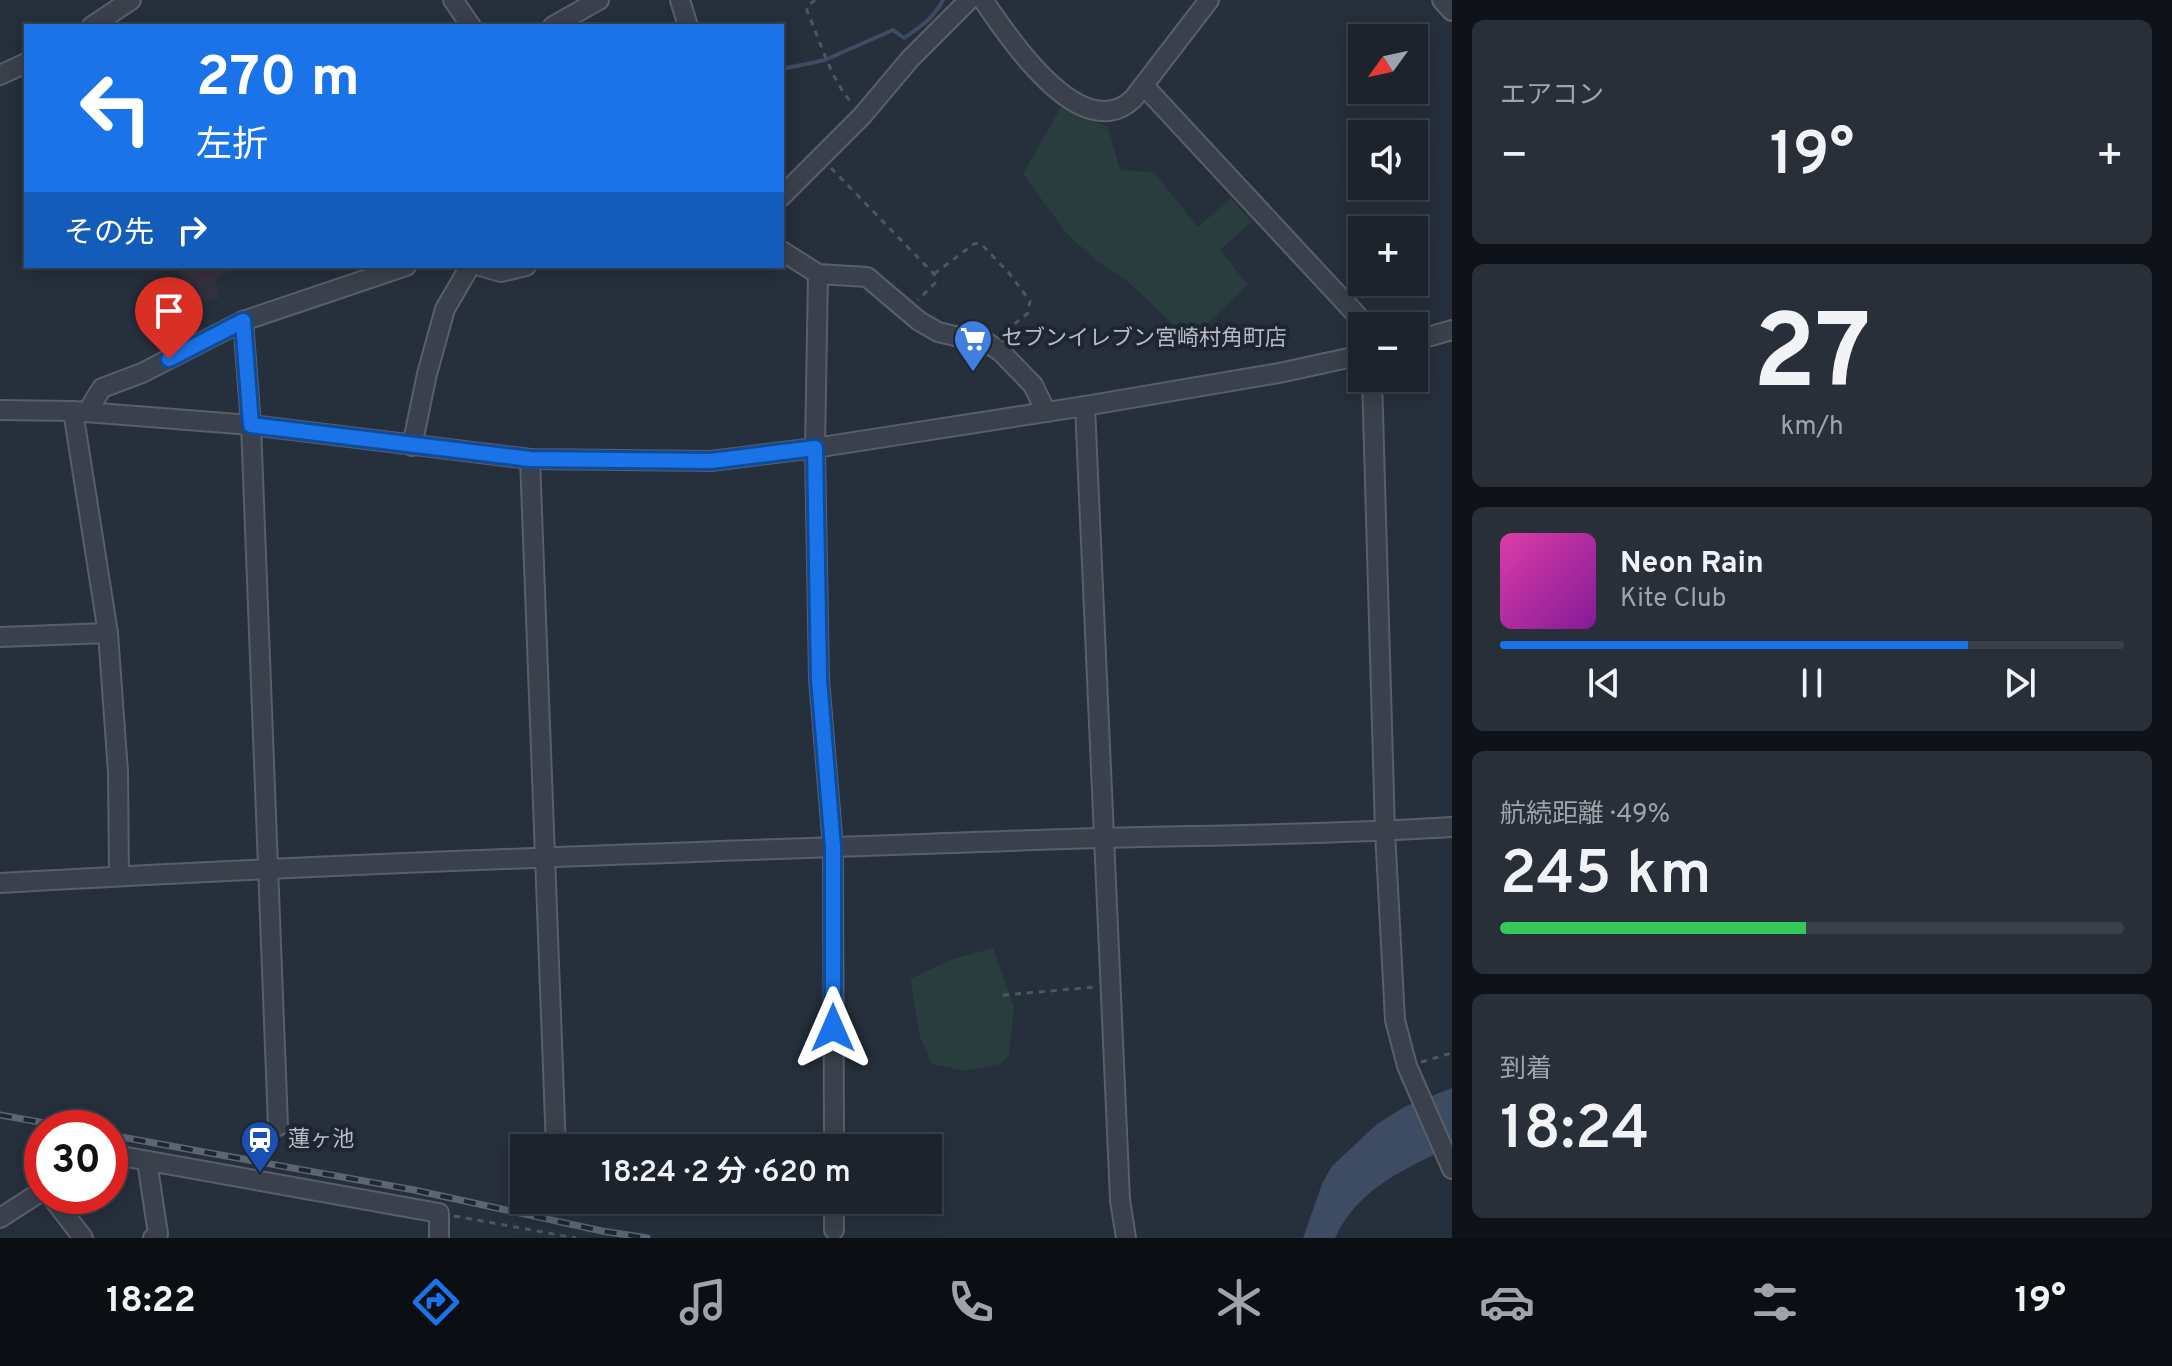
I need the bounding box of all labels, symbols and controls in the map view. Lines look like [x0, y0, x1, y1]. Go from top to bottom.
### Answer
north arrow [1348, 24, 1428, 104]
map controls [1348, 24, 1428, 392]
text: 270 m [196, 45, 360, 115]
icon: left [64, 56, 168, 160]
text: エアコン [1500, 80, 1604, 113]
button: sound [1348, 120, 1428, 200]
text: 19° [1770, 120, 1854, 196]
text: 左折 [196, 124, 268, 170]
text: − [1500, 130, 1528, 186]
text: + [2096, 130, 2124, 186]
icon: right [170, 208, 214, 252]
text: その先 [64, 216, 154, 253]
button: + [1348, 216, 1428, 296]
pin [135, 277, 203, 359]
icon: arrive [147, 289, 191, 333]
text: 27 [1753, 293, 1871, 425]
button: − [1348, 312, 1428, 392]
supermarket icon: セブンイレブン宮崎村角町店 [952, 318, 994, 373]
place label: セブンイレブン宮崎村角町店 [1001, 326, 1287, 353]
text: km/h [1780, 411, 1844, 444]
text: Neon Rain [1620, 546, 1764, 583]
text: Kite Club [1620, 583, 1726, 616]
icon: previous [1582, 661, 1626, 705]
icon: pause [1790, 661, 1834, 705]
icon: next [1998, 661, 2042, 705]
text: 航続距離 · 49% [1500, 799, 1670, 832]
text: 245 km [1500, 839, 1711, 915]
position arrow [791, 986, 875, 1070]
text: 到着 [1500, 1054, 1552, 1087]
text: 18:24 [1500, 1094, 1650, 1170]
speed limit sign: 30 [24, 1110, 128, 1214]
station icon: 蓮ヶ池 [239, 1119, 281, 1174]
place label: 蓮ヶ池 [288, 1127, 354, 1154]
text: 18:24 · 2 分 · 620 m [601, 1155, 851, 1192]
icon: directions [408, 1274, 464, 1330]
icon: music [675, 1274, 731, 1330]
icon: phone [943, 1274, 999, 1330]
icon: climate [1211, 1274, 1267, 1330]
icon: car [1479, 1274, 1535, 1330]
icon: filters [1747, 1274, 1803, 1330]
text: 18:22 [106, 1279, 196, 1325]
text: 19° [2015, 1279, 2066, 1325]

